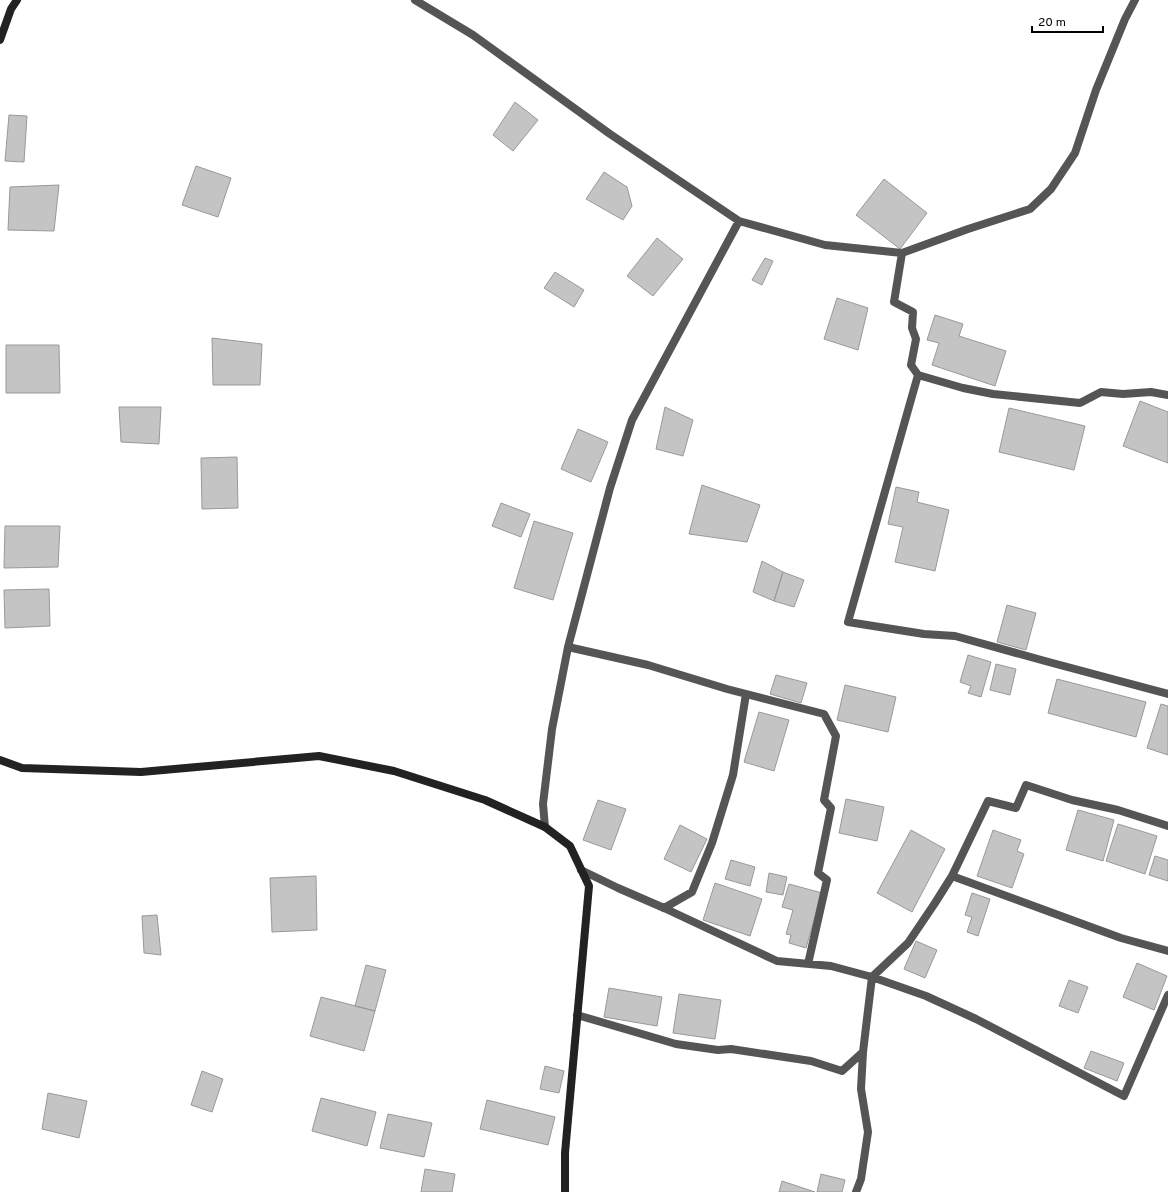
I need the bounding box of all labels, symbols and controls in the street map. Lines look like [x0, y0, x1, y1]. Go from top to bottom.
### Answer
scale bar [1032, 8, 1103, 34]
text: 20 m [1038, 15, 1066, 31]

